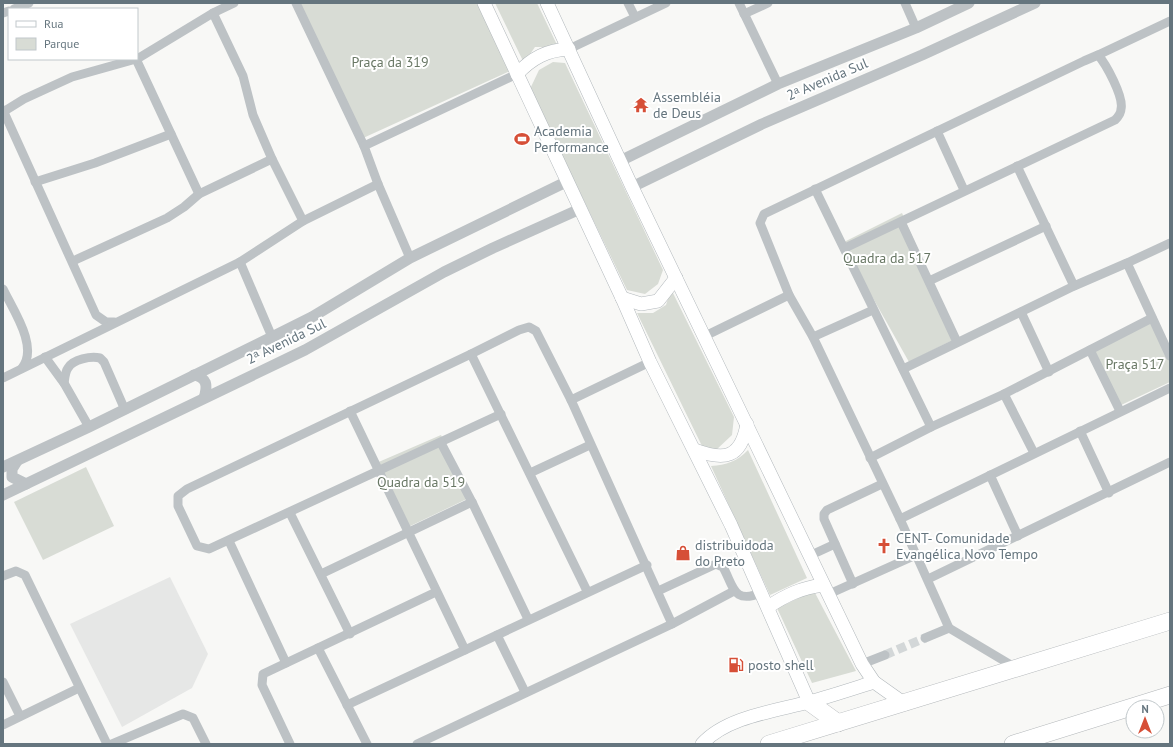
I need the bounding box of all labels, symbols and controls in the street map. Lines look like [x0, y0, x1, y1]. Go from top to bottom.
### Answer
legend [8, 8, 138, 60]
text: Rua [44, 16, 63, 31]
text: Parque [44, 36, 79, 51]
park label: Praça da 319 [351, 53, 429, 71]
street label: 2ᵃ Avenida Sul [784, 54, 870, 104]
place label: Assembléia de Deus [653, 88, 721, 122]
temple icon: Assembléia de Deus [632, 96, 650, 114]
place label: Academia Performance [534, 122, 609, 156]
sports icon: Academia Performance [513, 130, 531, 148]
park label: Quadra da 517 [843, 249, 931, 267]
street label: 2ᵃ Avenida Sul [243, 314, 329, 368]
park label: Praça 517 [1106, 355, 1164, 373]
park label: Quadra da 519 [377, 473, 465, 491]
place label: CENT- Comunidade Evangélica Novo Tempo [896, 529, 1038, 563]
place label: distribuidoda do Preto [695, 536, 774, 570]
church icon: CENT- Comunidade Evangélica Novo Tempo [875, 537, 893, 555]
shop icon: distribuidoda do Preto [674, 544, 692, 562]
fuel station icon: posto shell [727, 656, 745, 674]
place label: posto shell [748, 656, 814, 674]
north arrow [1125, 699, 1165, 739]
text: N [1141, 702, 1149, 716]

